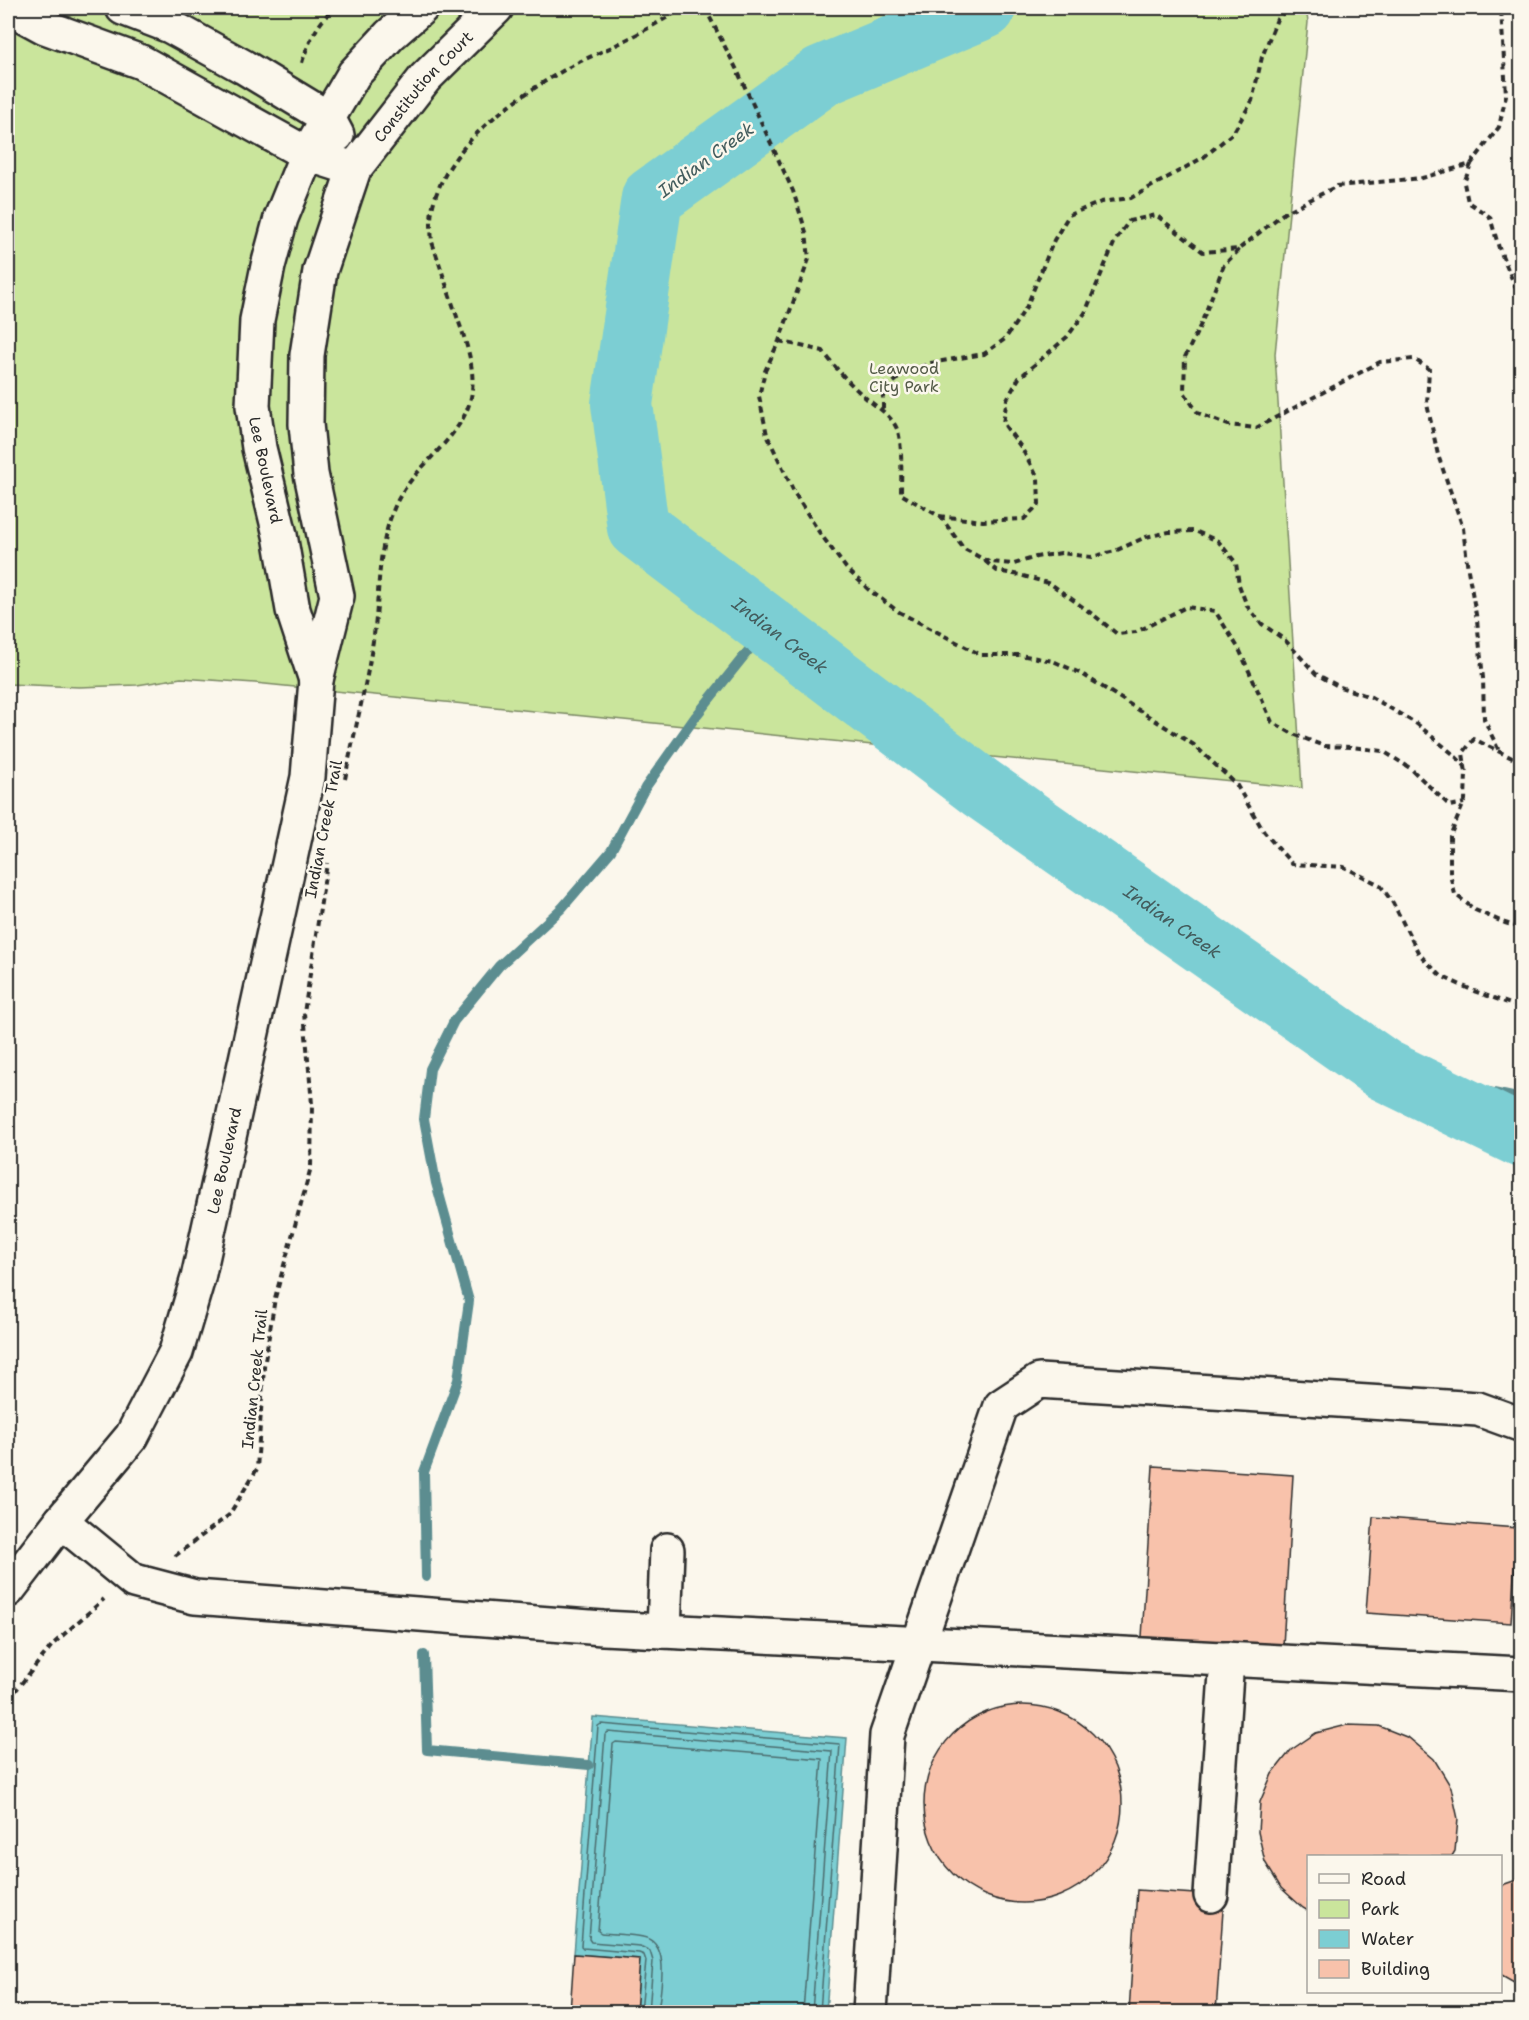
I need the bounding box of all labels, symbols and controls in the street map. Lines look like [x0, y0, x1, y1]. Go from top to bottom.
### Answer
street label: Constitution Court [369, 26, 478, 147]
water label: Indian Creek [652, 116, 760, 204]
park label: Leawood City Park [869, 358, 939, 397]
street label: Lee Boulevard [244, 415, 287, 525]
water label: Indian Creek [726, 591, 833, 680]
street label: Indian Creek Trail [300, 758, 347, 900]
water label: Indian Creek [1118, 879, 1227, 965]
street label: Lee Boulevard [202, 1105, 246, 1216]
street label: Indian Creek Trail [237, 1308, 272, 1450]
legend [1307, 1855, 1502, 1993]
text: Road [1361, 1867, 1406, 1891]
text: Park [1361, 1897, 1400, 1921]
text: Water [1361, 1927, 1414, 1951]
text: Building [1361, 1957, 1430, 1981]

